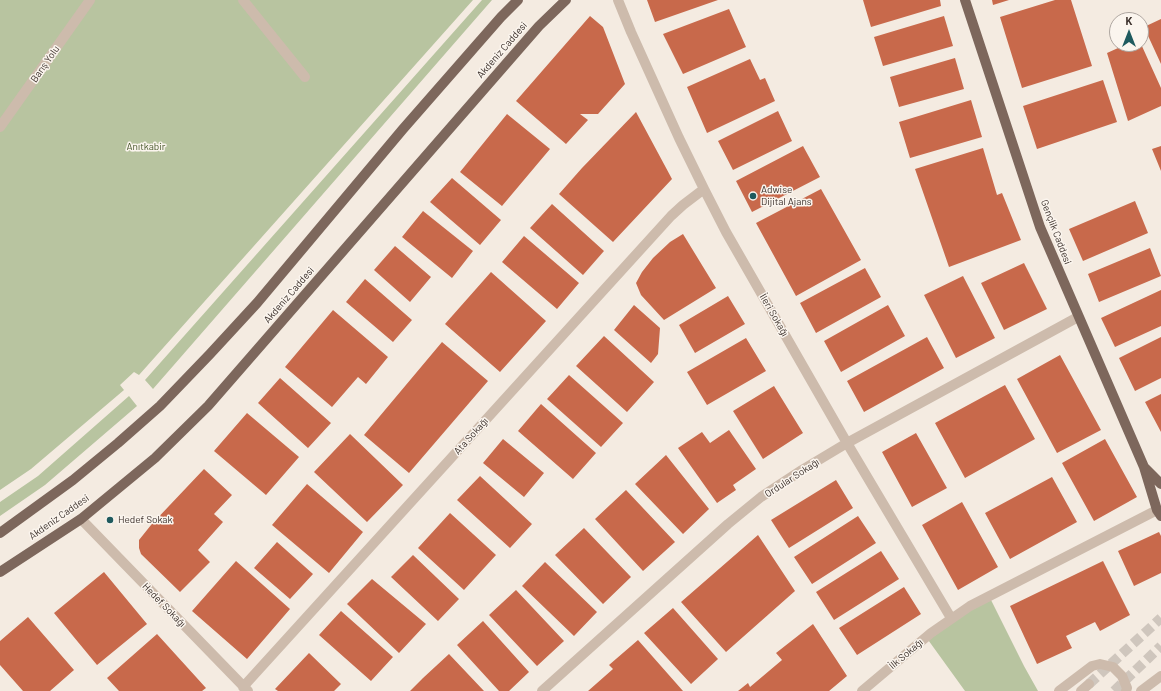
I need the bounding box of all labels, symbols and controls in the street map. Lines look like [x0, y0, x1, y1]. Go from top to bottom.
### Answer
north arrow [1109, 12, 1149, 52]
text: K [1126, 14, 1132, 27]
street label: Akdeniz Caddesi [474, 19, 530, 81]
street label: Barış Yolu [28, 43, 62, 85]
park label: Anıtkabir [127, 141, 165, 153]
place label: Adwise Dijital Ajans [761, 184, 812, 208]
marker: Adwise Dijital Ajans [748, 191, 758, 201]
street label: Gençlik Caddesi [1038, 198, 1074, 266]
street label: Akdeniz Caddesi [261, 264, 317, 326]
street label: İleri Sokağı [757, 292, 791, 338]
street label: Ata Sokağı [451, 415, 491, 457]
street label: Ordular Sokağı [763, 456, 821, 500]
street label: Akdeniz Caddesi [27, 492, 91, 542]
place label: Hedef Sokak [118, 514, 172, 526]
marker: Hedef Sokak [105, 515, 115, 525]
street label: Hedef Sokağı [140, 580, 188, 630]
street label: İlk Sokağı [887, 636, 925, 672]

